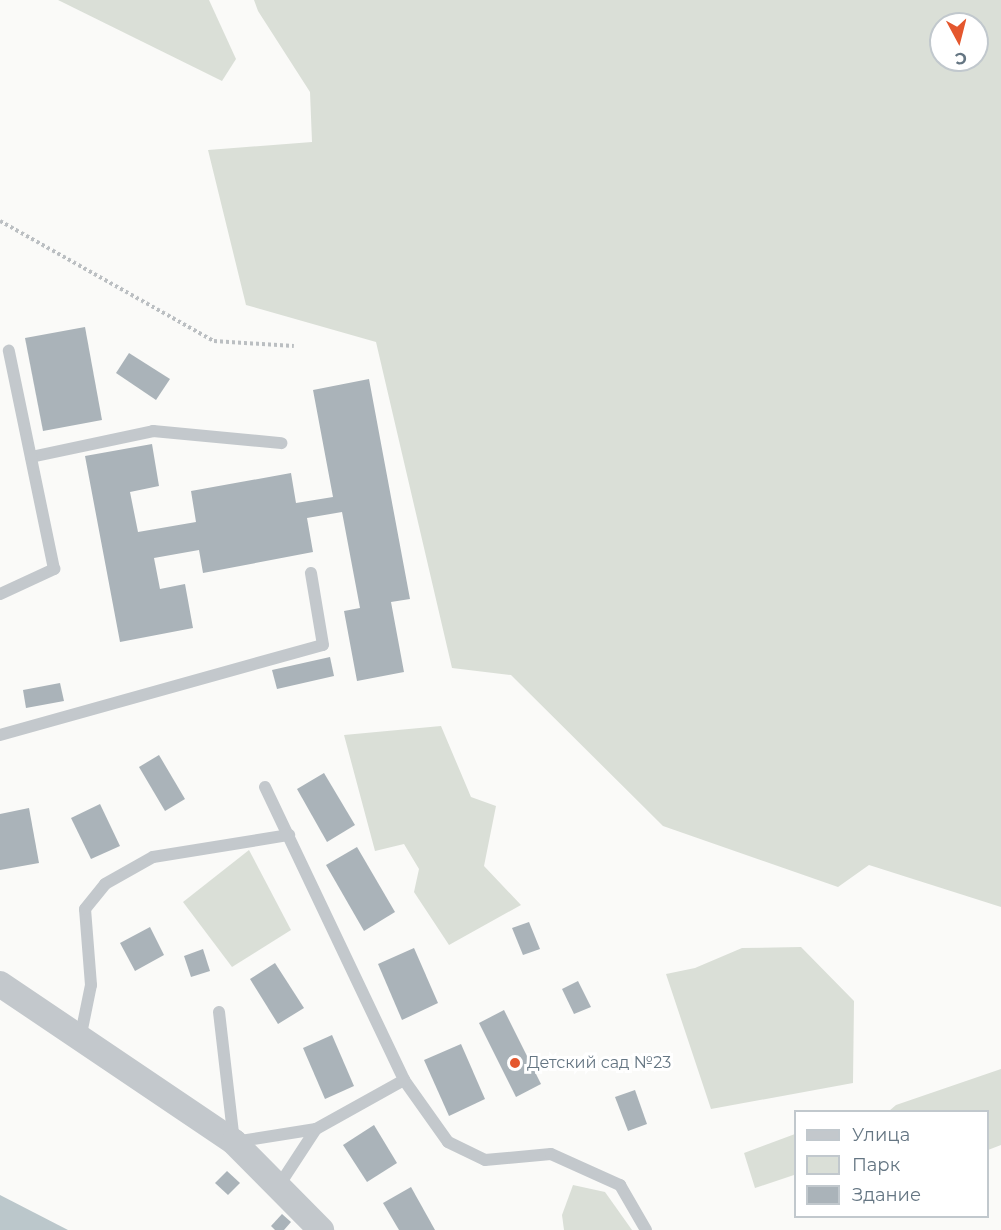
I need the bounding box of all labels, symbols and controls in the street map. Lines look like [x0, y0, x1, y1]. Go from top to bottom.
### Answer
north arrow [929, 12, 989, 72]
text: С [954, 48, 968, 69]
place label: Детский сад №23 [527, 1053, 671, 1073]
marker: Детский сад №23 [508, 1056, 522, 1070]
legend [794, 1110, 989, 1218]
text: Улица [852, 1124, 910, 1146]
text: Парк [852, 1154, 900, 1176]
text: Здание [852, 1184, 921, 1206]

